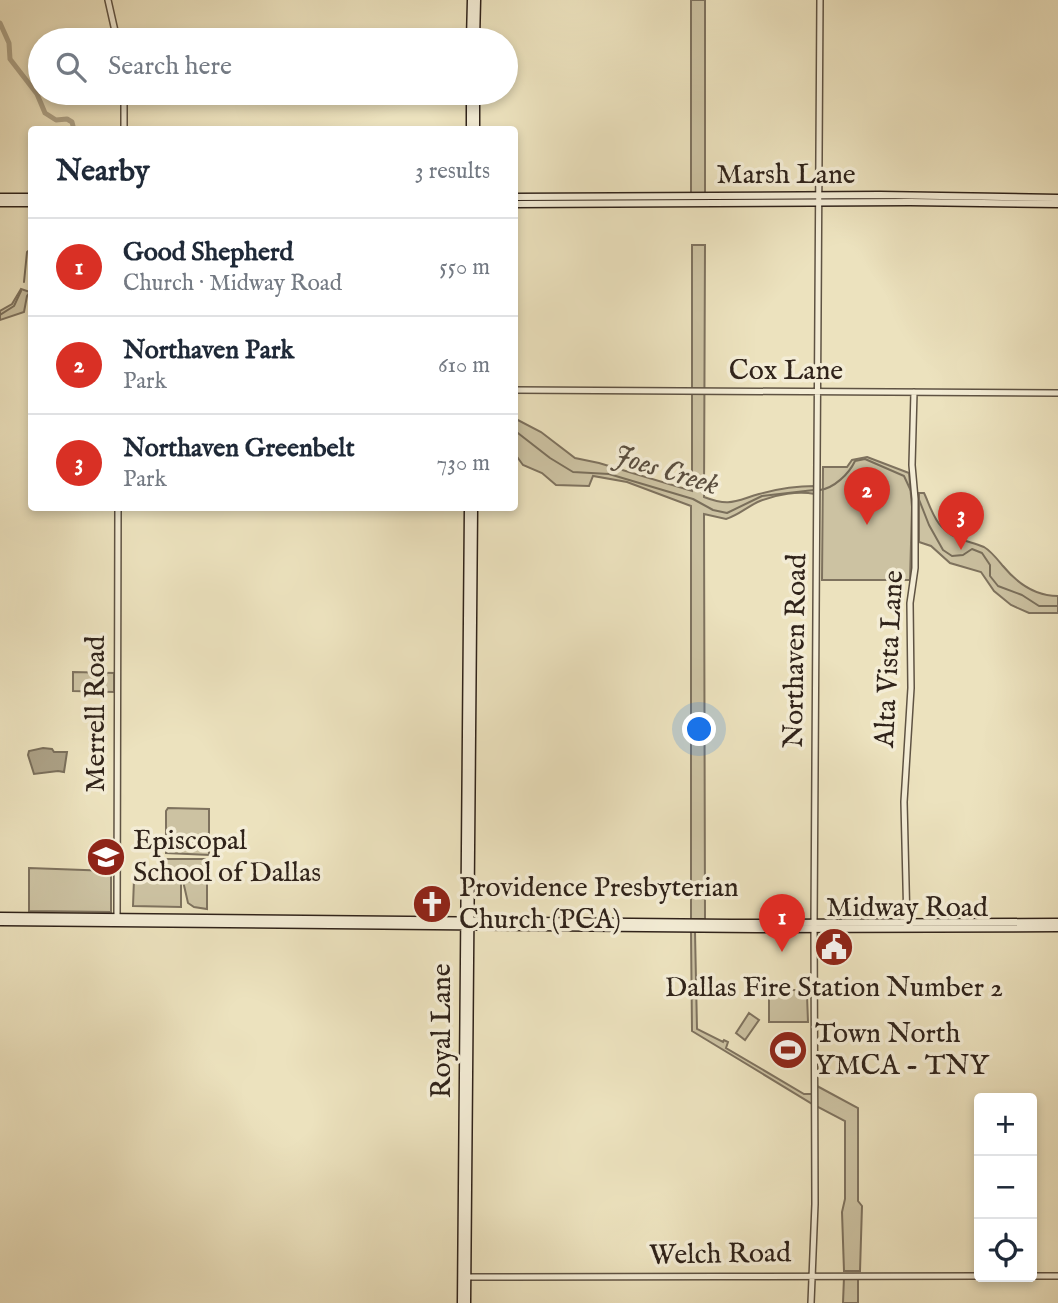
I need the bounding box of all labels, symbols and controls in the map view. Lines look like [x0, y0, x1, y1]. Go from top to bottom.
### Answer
search box [28, 28, 518, 105]
icon: search [52, 48, 90, 86]
text: Search here [108, 50, 232, 83]
text: Nearby [56, 153, 149, 191]
text: 3 results [415, 157, 490, 186]
street label: Marsh Lane [716, 158, 856, 193]
text: Good Shepherd [123, 236, 293, 269]
text: 1 [75, 253, 83, 282]
text: 550 m [439, 253, 490, 282]
text: Church · Midway Road [123, 269, 342, 298]
text: Northaven Park [123, 334, 294, 367]
text: 2 [74, 351, 84, 380]
text: 610 m [438, 351, 490, 380]
street label: Cox Lane [729, 354, 843, 389]
text: Park [123, 367, 167, 396]
text: Northaven Greenbelt [123, 432, 355, 465]
water label: Joes Creek [609, 437, 723, 505]
text: 3 [75, 449, 83, 478]
text: 730 m [437, 449, 490, 478]
text: Park [123, 465, 167, 494]
pin: 2 [844, 467, 890, 525]
pin: 3 [938, 492, 984, 550]
street label: Northaven Road [777, 553, 815, 749]
street label: Alta Vista Lane [868, 569, 912, 750]
street label: Merrell Road [79, 635, 114, 793]
your location [682, 712, 716, 746]
place label: Episcopal School of Dallas [133, 824, 321, 891]
school or university icon: Episcopal School of Dallas [85, 836, 127, 878]
place label: Providence Presbyterian Church (PCA) [459, 871, 739, 938]
church icon: Providence Presbyterian Church (PCA) [411, 883, 453, 925]
street label: Midway Road [826, 891, 988, 926]
pin: 1 [759, 894, 805, 952]
public building icon: Dallas Fire Station Number 2 [813, 926, 855, 968]
street label: Royal Lane [425, 963, 460, 1099]
place label: Dallas Fire Station Number 2 [665, 971, 1003, 1006]
place label: Town North YMCA - TNY [815, 1017, 991, 1084]
sports icon: Town North YMCA - TNY [767, 1029, 809, 1071]
map controls [974, 1093, 1037, 1282]
button: + [974, 1093, 1037, 1156]
button: − [974, 1156, 1037, 1219]
button: locate [974, 1219, 1037, 1282]
street label: Welch Road [649, 1236, 791, 1274]

